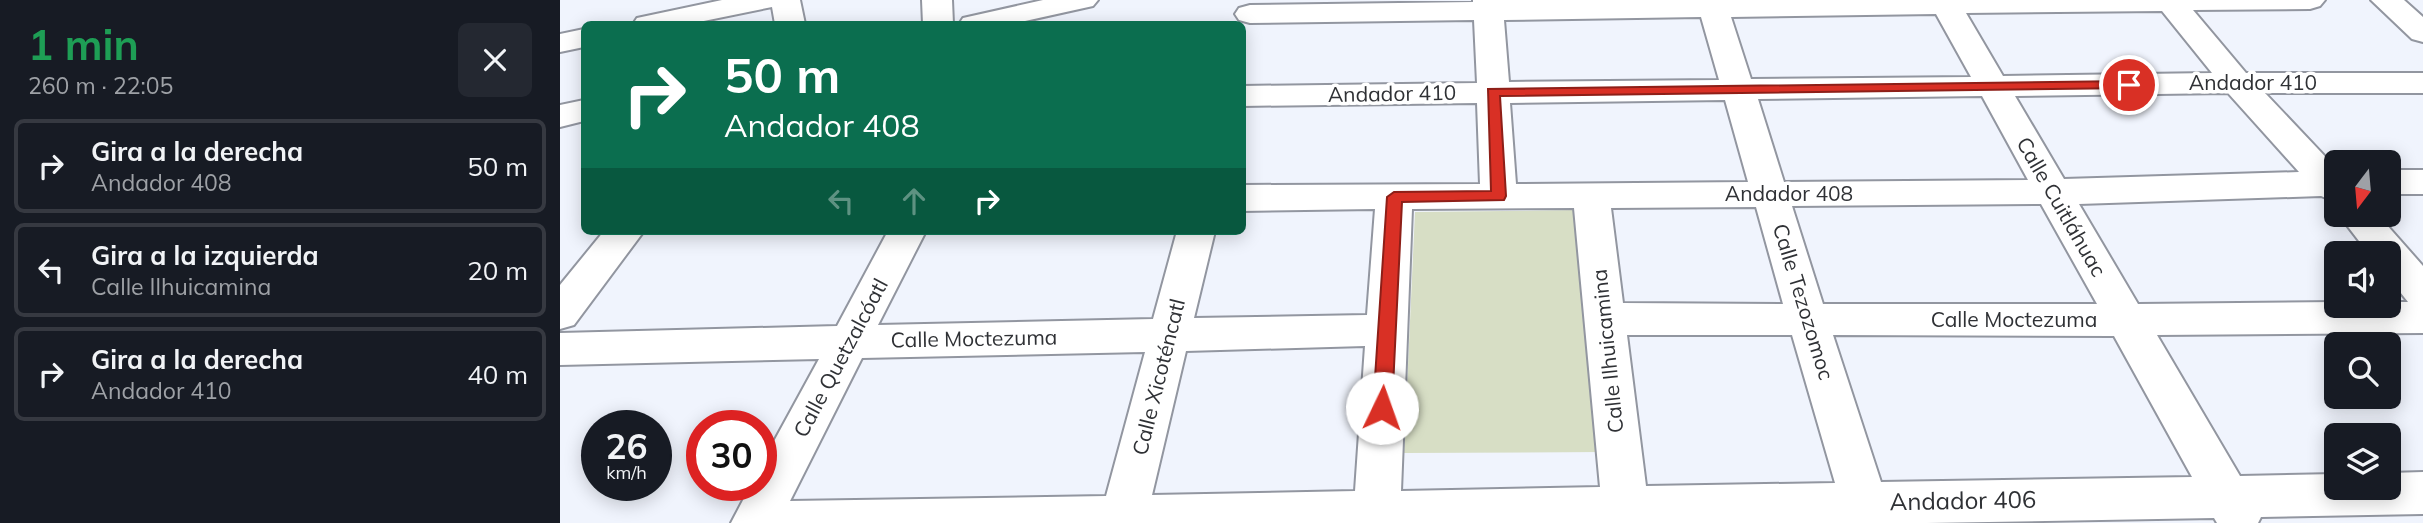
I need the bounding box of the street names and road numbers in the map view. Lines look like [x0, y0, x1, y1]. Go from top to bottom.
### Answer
street label: Andador 410 [2189, 69, 2317, 95]
street label: Andador 410 [1328, 79, 1456, 107]
street label: Calle Cuitláhuac [2011, 132, 2112, 281]
street label: Andador 408 [1725, 180, 1853, 206]
street label: Calle Tezozomoc [1768, 220, 1840, 383]
street label: Calle Ilhuicamina [1585, 268, 1629, 434]
street label: Calle Quetzalcóatl [787, 274, 893, 441]
street label: Calle Xicoténcatl [1126, 296, 1190, 458]
street label: Calle Moctezuma [1931, 306, 2097, 332]
street label: Calle Moctezuma [890, 324, 1058, 352]
street label: Andador 406 [1889, 484, 2037, 516]

